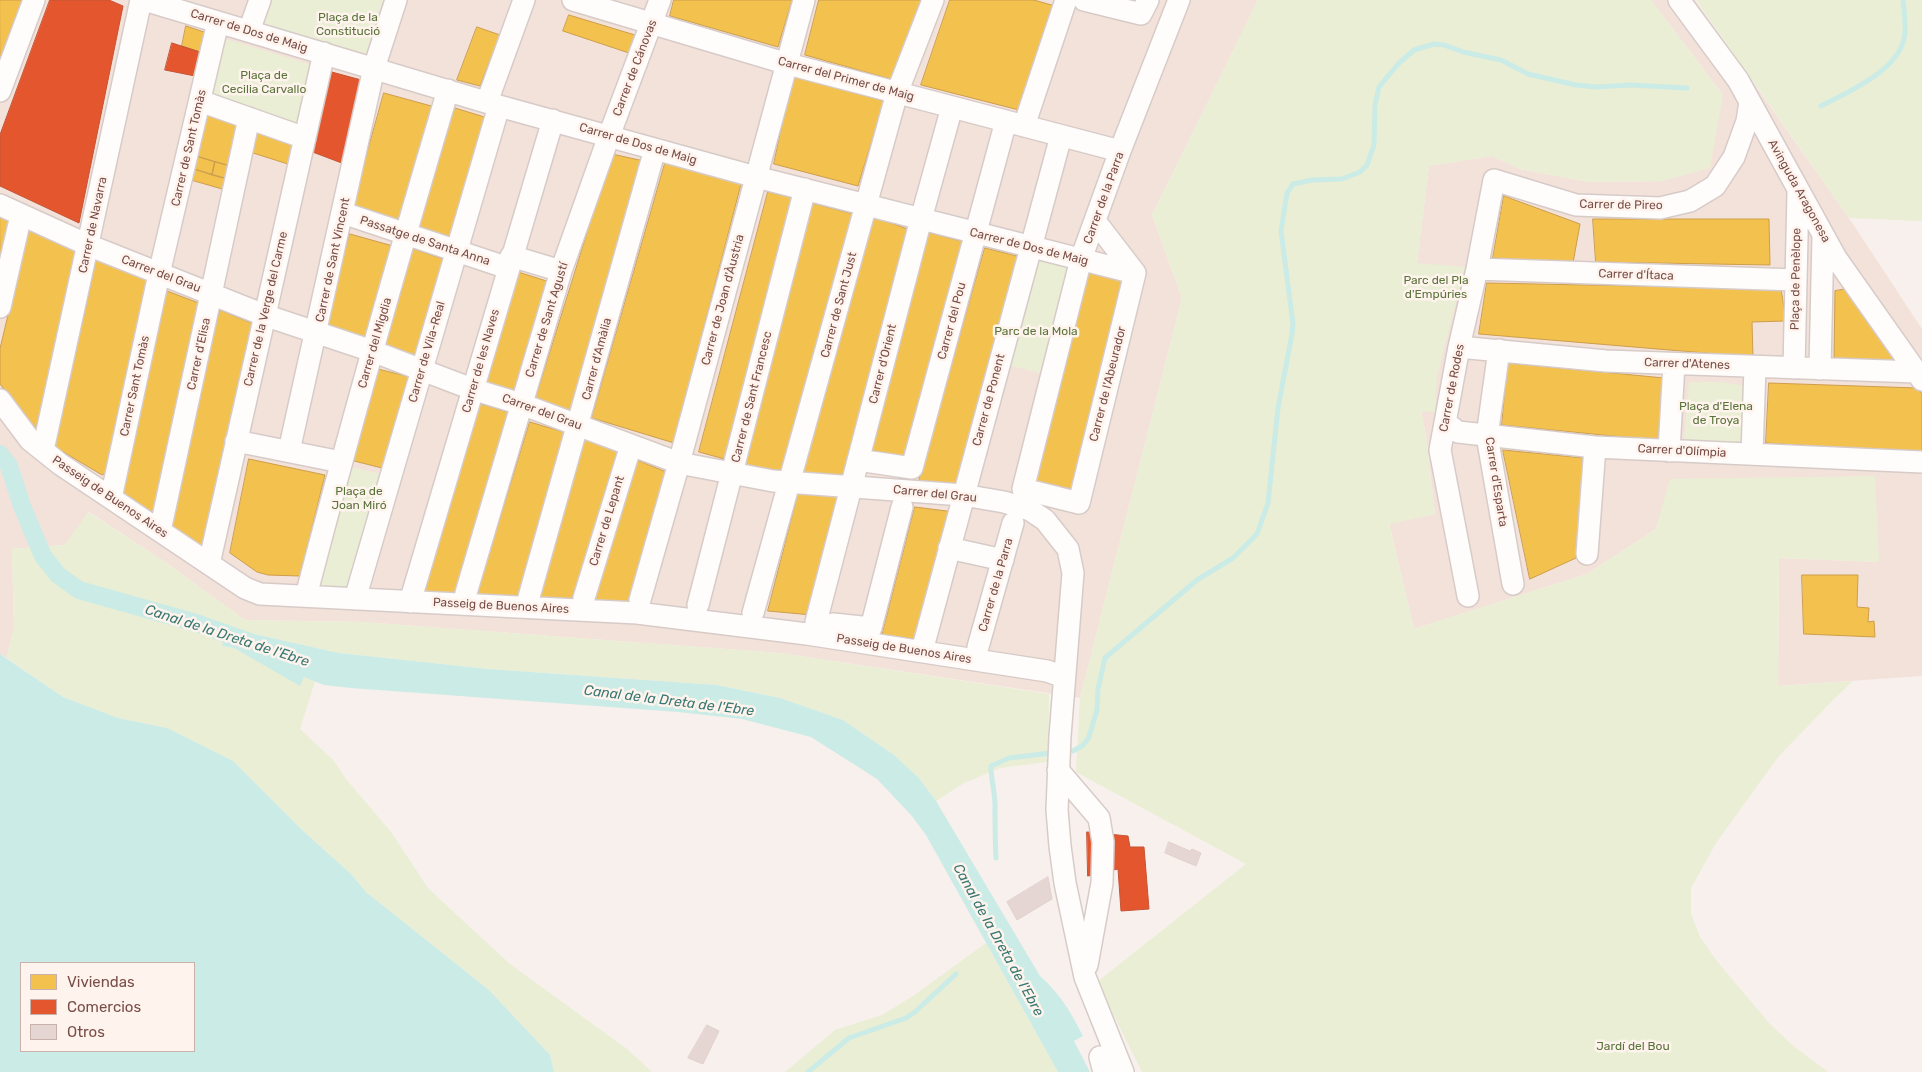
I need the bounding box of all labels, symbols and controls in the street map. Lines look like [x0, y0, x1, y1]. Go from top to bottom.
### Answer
street label: Carrer de Dos de Maig [189, 6, 309, 56]
park label: Plaça de la Constitució [316, 11, 380, 39]
street label: Carrer de Cánovas [610, 18, 660, 118]
street label: Carrer del Primer de Maig [776, 54, 916, 104]
park label: Plaça de Cecilia Carvallo [222, 69, 306, 97]
street label: Carrer de Sant Tomàs [169, 88, 209, 208]
street label: Carrer de Dos de Maig [577, 120, 699, 168]
street label: Avinguda Aragonesa [1765, 137, 1833, 245]
street label: Carrer de la Parra [1081, 150, 1127, 246]
street label: Carrer de Navarra [76, 175, 110, 275]
street label: Carrer de Sant Vincent [313, 197, 353, 323]
street label: Carrer de Pireo [1579, 197, 1663, 213]
street label: Passatge de Santa Anna [358, 213, 492, 269]
street label: Carrer de Dos de Maig [968, 225, 1090, 269]
street label: Plaça de Penèlope [1788, 228, 1804, 330]
street label: Carrer de la Verge del Carme [241, 230, 291, 388]
street label: Carrer de Joan d'Àustria [699, 233, 747, 367]
street label: Carrer de Sant Just [818, 250, 860, 360]
street label: Carrer del Grau [119, 252, 203, 296]
street label: Carrer de Sant Agustí [523, 261, 571, 379]
street label: Carrer d'Ítaca [1598, 266, 1674, 284]
park label: Parc del Pla d'Empúries [1403, 274, 1469, 302]
street label: Carrer del Pou [935, 281, 969, 361]
street label: Carrer del Migdia [355, 296, 395, 390]
street label: Carrer de Vila-Real [406, 300, 448, 404]
street label: Carrer de les Naves [459, 307, 503, 415]
street label: Carrer d'Amàlia [579, 316, 615, 402]
street label: Carrer d'Elisa [184, 317, 214, 391]
street label: Carrer d'Orient [866, 323, 900, 405]
park label: Parc de la Mola [994, 325, 1078, 339]
street label: Carrer de l'Abeurador [1087, 325, 1129, 443]
street label: Carrer de Sant Francesc [729, 330, 775, 464]
street label: Carrer Sant Tomàs [117, 334, 153, 438]
street label: Carrer de Rodes [1436, 343, 1468, 433]
street label: Carrer de Ponent [970, 352, 1008, 448]
street label: Carrer d'Atenes [1644, 355, 1730, 373]
street label: Carrer del Grau [500, 391, 584, 433]
park label: Plaça d'Elena de Troya [1679, 400, 1753, 428]
street label: Carrer d'Esparta [1482, 436, 1510, 528]
street label: Carrer d'Olímpia [1637, 441, 1727, 461]
street label: Passeig de Buenos Aires [49, 453, 171, 541]
street label: Carrer de Lepant [586, 474, 628, 568]
street label: Carrer del Grau [892, 482, 978, 506]
park label: Plaça de Joan Miró [331, 485, 387, 513]
street label: Carrer de la Parra [976, 536, 1016, 634]
street label: Passeig de Buenos Aires [433, 595, 569, 617]
water label: Canal de la Dreta de l'Ebre [143, 602, 311, 670]
street label: Passeig de Buenos Aires [836, 631, 972, 667]
water label: Canal de la Dreta de l'Ebre [583, 682, 755, 720]
water label: Canal de la Dreta de l'Ebre [949, 861, 1047, 1019]
legend [20, 962, 195, 1052]
text: Viviendas [67, 973, 135, 991]
text: Comercios [67, 998, 141, 1016]
text: Otros [67, 1023, 105, 1041]
park label: Jardí del Bou [1596, 1040, 1670, 1054]

